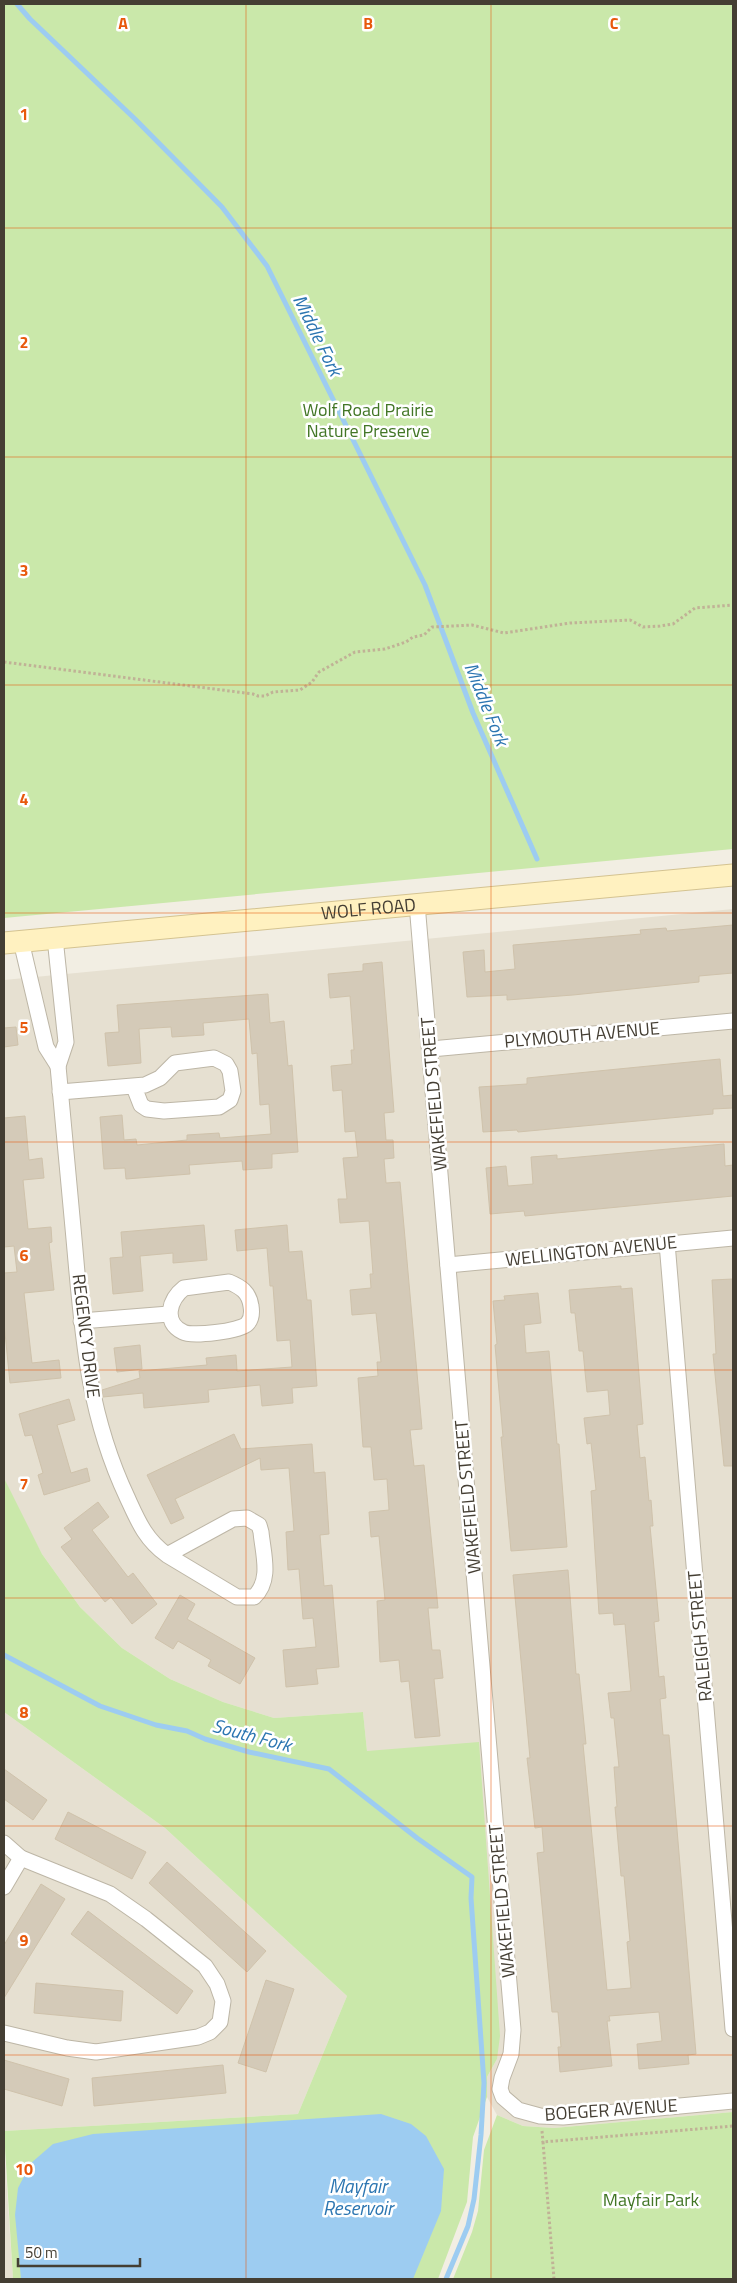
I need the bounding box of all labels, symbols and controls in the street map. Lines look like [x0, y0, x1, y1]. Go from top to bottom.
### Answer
text: A [118, 11, 128, 35]
text: B [363, 11, 373, 35]
text: C [610, 11, 619, 35]
text: 1 [20, 102, 28, 126]
water label: Middle Fork [286, 289, 352, 383]
text: 2 [20, 330, 28, 354]
park label: Wolf Road Prairie Nature Preserve [302, 396, 434, 444]
text: 3 [20, 558, 28, 582]
water label: Middle Fork [458, 658, 518, 752]
text: 4 [20, 787, 29, 811]
street label: WOLF ROAD [320, 891, 417, 926]
street label: PLYMOUTH AVENUE [503, 1014, 661, 1055]
text: 5 [20, 1015, 29, 1039]
street label: WAKEFIELD STREET [413, 1016, 454, 1172]
street label: WELLINGTON AVENUE [504, 1228, 678, 1273]
text: 6 [20, 1243, 29, 1267]
street label: REGENCY DRIVE [65, 1272, 108, 1400]
street label: WAKEFIELD STREET [447, 1419, 488, 1575]
text: 7 [20, 1472, 28, 1496]
street label: RALEIGH STREET [680, 1569, 719, 1703]
text: 8 [20, 1700, 29, 1724]
water label: South Fork [209, 1710, 297, 1760]
street label: WAKEFIELD STREET [481, 1823, 522, 1979]
text: 9 [20, 1928, 29, 1952]
street label: BOEGER AVENUE [544, 2091, 678, 2128]
text: 10 [15, 2157, 33, 2181]
water label: Mayfair Reservoir [323, 2171, 395, 2222]
park label: Mayfair Park [603, 2186, 700, 2213]
scale bar [18, 2236, 140, 2268]
text: 50 m [25, 2241, 58, 2264]

